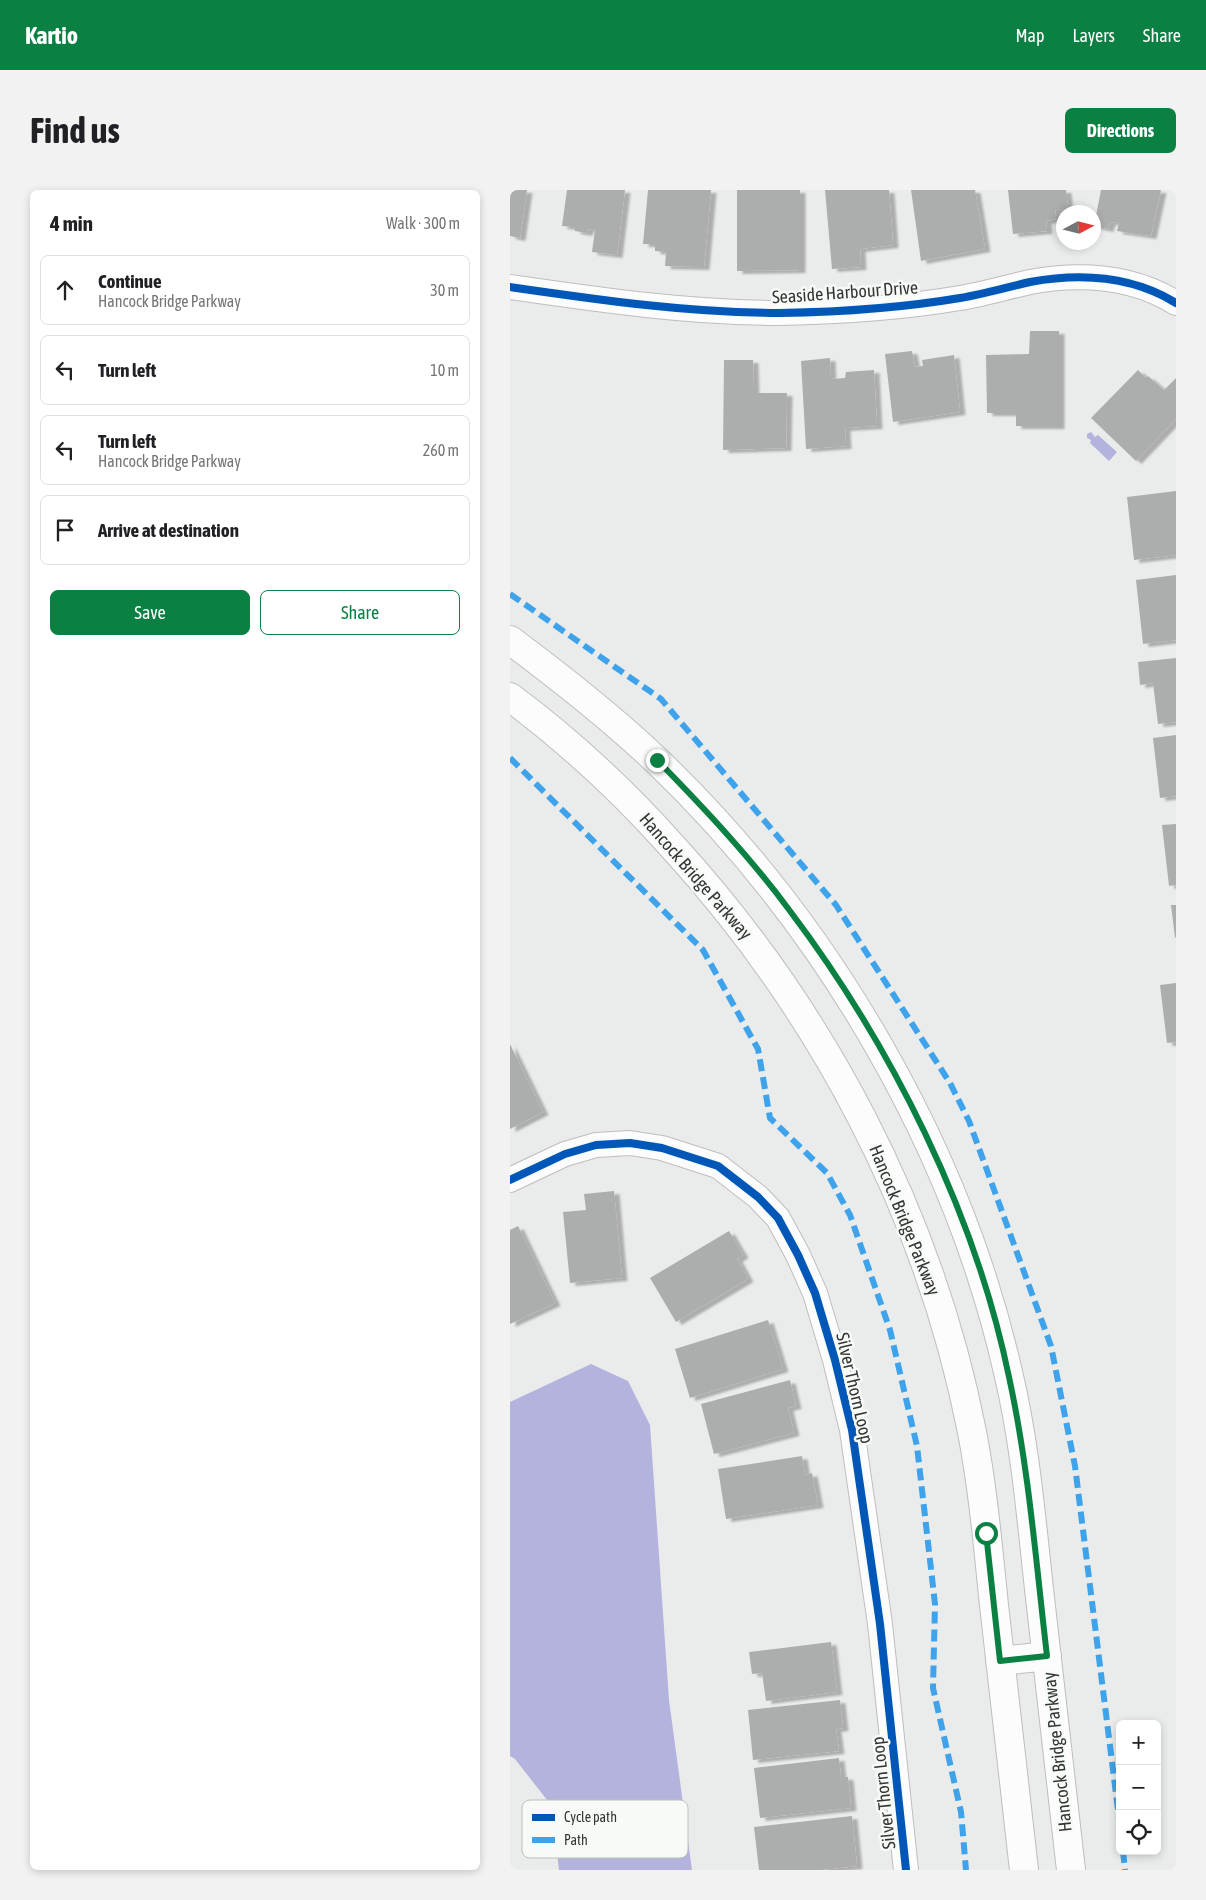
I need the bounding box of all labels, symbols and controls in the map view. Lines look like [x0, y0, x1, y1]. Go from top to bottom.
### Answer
text: Kartio [25, 22, 78, 49]
text: Map [1015, 25, 1044, 46]
text: Layers [1072, 25, 1115, 46]
text: Share [1143, 25, 1181, 46]
button: Directions [1065, 108, 1176, 153]
text: Find us [30, 110, 120, 150]
north arrow [1056, 205, 1101, 250]
text: 4 min [50, 211, 93, 235]
text: Walk · 300 m [386, 214, 460, 232]
text: Continue [98, 270, 162, 292]
icon: ahead [51, 276, 79, 304]
street label: Seaside Harbour Drive [771, 276, 919, 308]
text: 30 m [430, 281, 459, 299]
text: Hancock Bridge Parkway [98, 292, 241, 310]
icon: left [51, 356, 79, 384]
text: Turn left [98, 359, 156, 381]
text: 10 m [430, 361, 459, 379]
text: Turn left [98, 430, 156, 452]
icon: left [51, 436, 79, 464]
text: 260 m [423, 441, 459, 459]
text: Hancock Bridge Parkway [98, 452, 241, 470]
icon: arrive [51, 516, 79, 544]
text: Arrive at destination [98, 519, 239, 541]
button: Save [50, 590, 250, 635]
button: Share [260, 590, 460, 635]
route end [646, 749, 669, 772]
street label: Hancock Bridge Parkway [635, 808, 757, 944]
street label: Hancock Bridge Parkway [865, 1142, 945, 1298]
street label: Silver Thorn Loop [832, 1331, 878, 1445]
route start [975, 1522, 998, 1545]
street label: Hancock Bridge Parkway [1038, 1671, 1076, 1833]
map controls [1116, 1720, 1161, 1855]
button: + [1116, 1720, 1161, 1765]
street label: Silver Thorn Loop [867, 1736, 899, 1850]
button: − [1116, 1765, 1161, 1810]
legend [522, 1800, 688, 1858]
text: Cycle path [564, 1809, 617, 1825]
button: locate [1116, 1810, 1161, 1855]
text: Path [564, 1832, 588, 1848]

